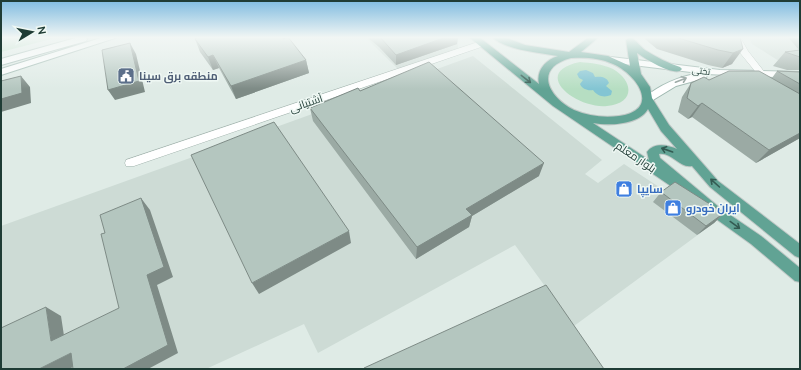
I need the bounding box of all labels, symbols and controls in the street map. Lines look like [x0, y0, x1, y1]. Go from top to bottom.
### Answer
north arrow [12, 12, 52, 52]
text: N [35, 25, 48, 35]
street label: تختی [691, 65, 711, 77]
public building icon: منطقه برق سینا [116, 66, 136, 86]
place label: منطقه برق سینا [139, 70, 218, 84]
one-way arrow [520, 74, 531, 83]
one-way arrow [674, 76, 686, 84]
street label: آشتیانی [288, 92, 325, 115]
street label: بلوار معلم [613, 139, 658, 176]
one-way arrow [661, 146, 673, 154]
shop icon: سایپا [614, 179, 634, 199]
one-way arrow [710, 179, 720, 188]
place label: سایپا [637, 183, 663, 198]
shop icon: ایران خودرو [663, 198, 683, 218]
place label: ایران خودرو [686, 202, 740, 216]
one-way arrow [730, 221, 741, 229]

